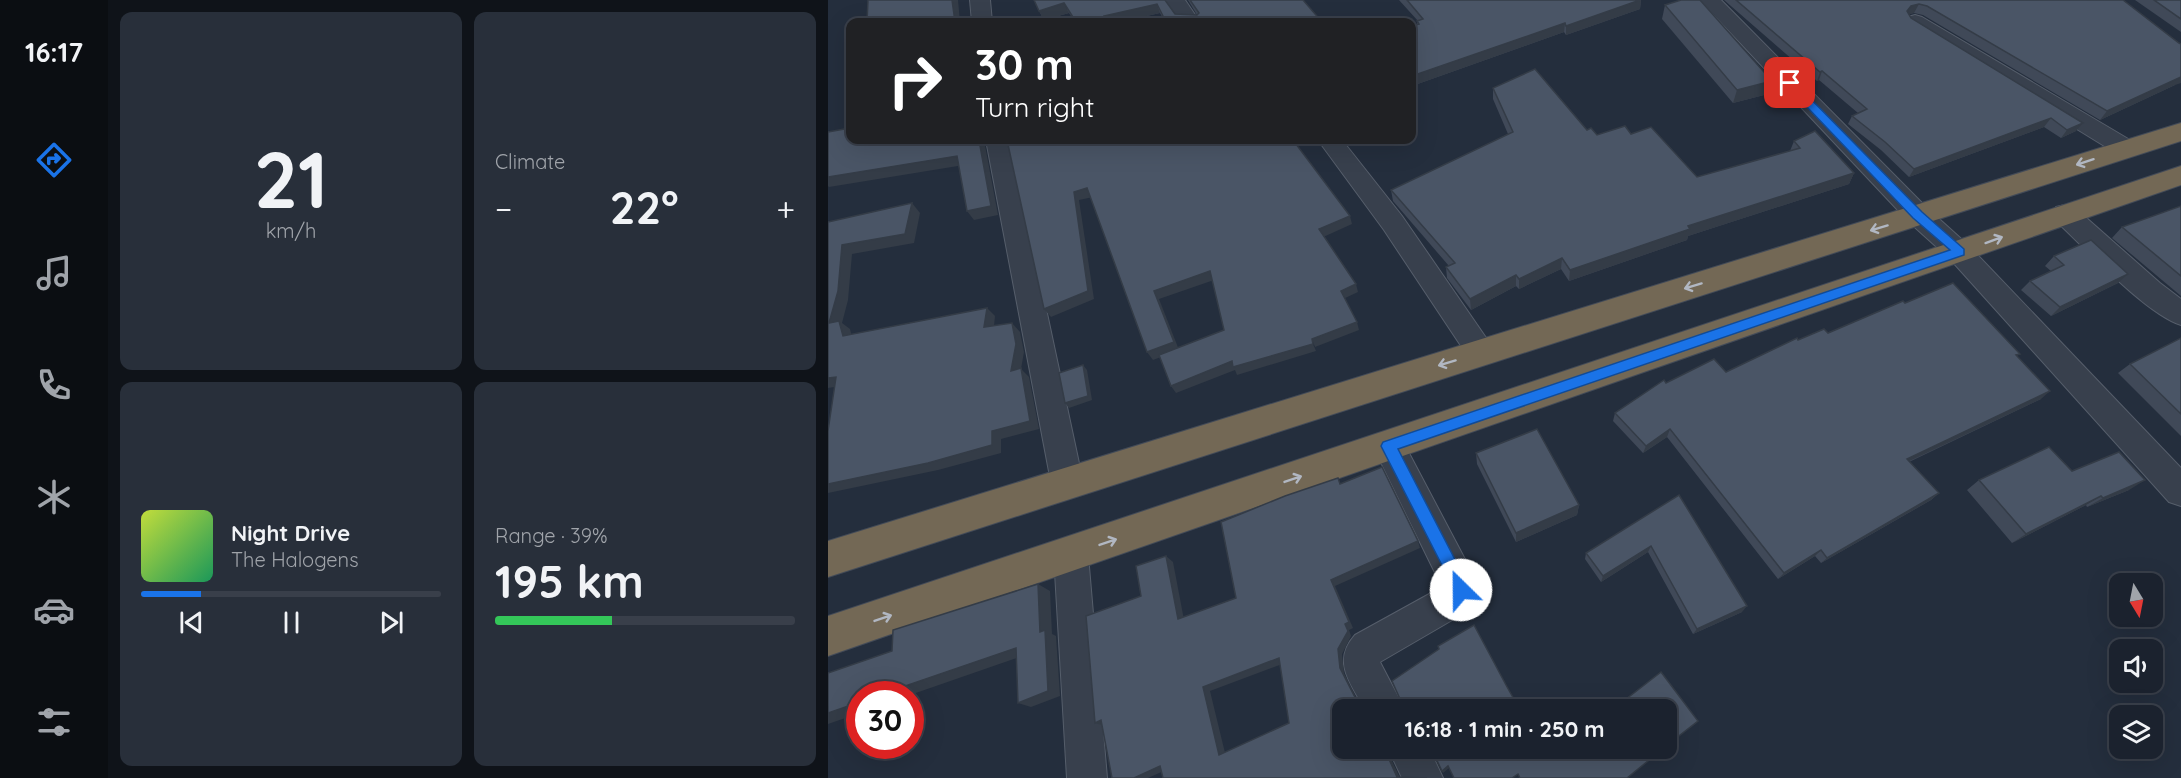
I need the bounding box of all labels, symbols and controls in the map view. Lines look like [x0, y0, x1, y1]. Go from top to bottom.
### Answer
text: 16:17 [25, 35, 83, 69]
text: 30 m [975, 38, 1074, 91]
icon: right [876, 42, 954, 120]
pin [1764, 57, 1815, 108]
icon: arrive [1773, 66, 1806, 99]
text: Turn right [975, 90, 1094, 124]
text: 21 [254, 130, 328, 228]
icon: directions [33, 139, 75, 181]
text: Climate [495, 149, 565, 174]
one-way arrow [2076, 158, 2095, 169]
text: 22° [610, 179, 679, 235]
text: − [495, 188, 512, 229]
text: + [776, 188, 795, 229]
text: km/h [266, 218, 316, 243]
one-way arrow [1870, 223, 1889, 234]
one-way arrow [1984, 233, 2003, 244]
icon: music [33, 252, 75, 294]
one-way arrow [1684, 281, 1703, 292]
one-way arrow [1438, 358, 1457, 369]
icon: phone [33, 364, 75, 406]
one-way arrow [1283, 473, 1302, 484]
icon: climate [33, 476, 75, 518]
text: Night Drive [231, 519, 350, 547]
text: Range · 39% [495, 523, 608, 548]
one-way arrow [1098, 536, 1117, 547]
text: The Halogens [231, 547, 359, 572]
text: 195 km [495, 553, 644, 609]
position arrow [1429, 558, 1493, 622]
north arrow [2109, 573, 2163, 627]
map controls [2109, 573, 2163, 759]
icon: car [33, 589, 75, 631]
icon: previous [175, 606, 208, 639]
icon: pause [275, 606, 308, 639]
icon: next [375, 606, 408, 639]
one-way arrow [874, 611, 892, 622]
button: sound [2109, 639, 2163, 693]
speed limit sign: 30 [846, 681, 924, 759]
icon: filters [33, 701, 75, 743]
button: layers [2109, 705, 2163, 759]
text: 16:18 · 1 min · 250 m [1404, 715, 1605, 743]

